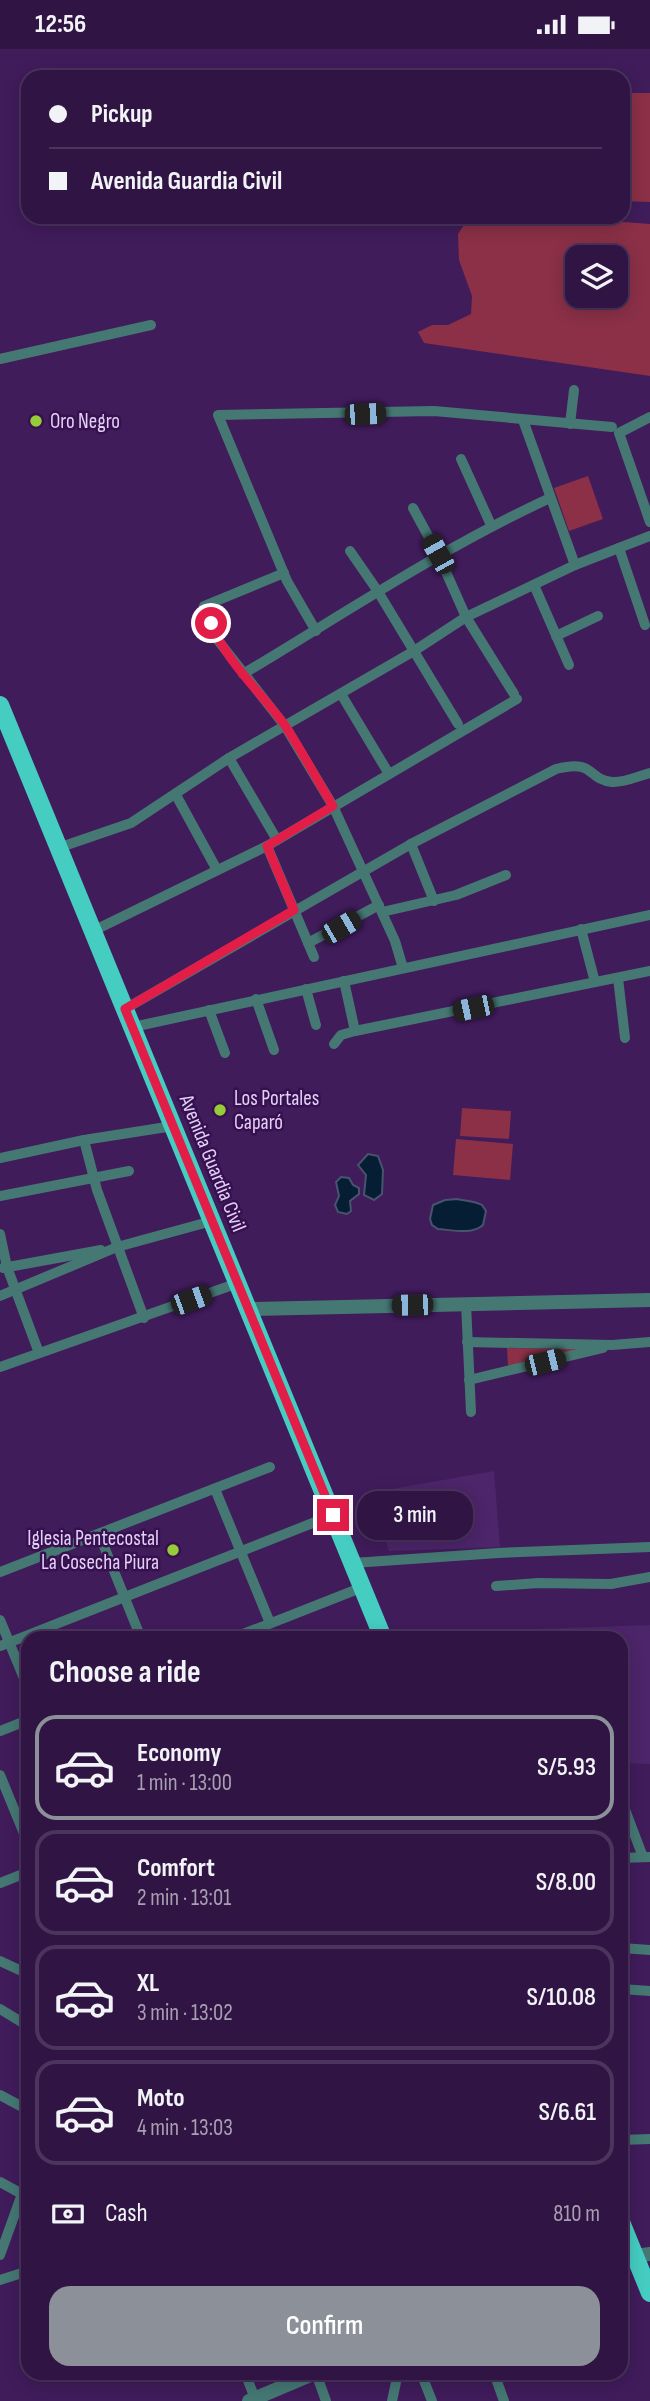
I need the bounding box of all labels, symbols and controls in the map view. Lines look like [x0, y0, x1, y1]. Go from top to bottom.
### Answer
text: 12:56 [35, 9, 86, 40]
text: Pickup [91, 99, 153, 130]
text: Avenida Guardia Civil [91, 166, 282, 197]
map controls [565, 245, 628, 308]
button: layers [565, 245, 628, 308]
car [344, 403, 387, 425]
place label: Oro Negro [50, 409, 120, 434]
marker: Oro Negro [28, 413, 44, 429]
car [419, 531, 458, 577]
route start [195, 607, 227, 639]
car [318, 907, 365, 947]
car [451, 993, 496, 1023]
place label: Los Portales Caparó [234, 1086, 319, 1135]
street label: Avenida Guardia Civil [173, 1090, 251, 1235]
marker: Los Portales Caparó [212, 1102, 228, 1118]
car [168, 1283, 215, 1317]
car [391, 1294, 434, 1316]
car [523, 1347, 568, 1377]
callout: 3 min [358, 1491, 473, 1539]
route end [317, 1499, 349, 1531]
text: 3 min [393, 1501, 437, 1529]
place label: Iglesia Pentecostal La Cosecha Piura [27, 1526, 159, 1575]
marker: Iglesia Pentecostal La Cosecha Piura [165, 1542, 181, 1558]
text: Choose a ride [49, 1653, 201, 1692]
icon: car [53, 1736, 116, 1799]
text: Economy [137, 1738, 221, 1769]
text: S/5.93 [537, 1752, 596, 1783]
text: 1 min · 13:00 [137, 1769, 232, 1797]
icon: car [53, 1851, 116, 1914]
text: Comfort [137, 1853, 215, 1884]
text: S/8.00 [536, 1867, 596, 1898]
text: 2 min · 13:01 [137, 1884, 231, 1912]
icon: car [53, 1966, 116, 2029]
text: XL [137, 1968, 159, 1999]
text: S/10.08 [527, 1982, 596, 2013]
text: 3 min · 13:02 [137, 1999, 233, 2027]
icon: car [53, 2081, 116, 2144]
text: Moto [137, 2083, 185, 2114]
text: S/6.61 [538, 2097, 596, 2128]
text: 4 min · 13:03 [137, 2114, 233, 2142]
icon: cash [49, 2195, 87, 2233]
text: Cash [105, 2198, 148, 2229]
text: 810 m [553, 2200, 600, 2228]
button: Confirm [49, 2286, 600, 2366]

